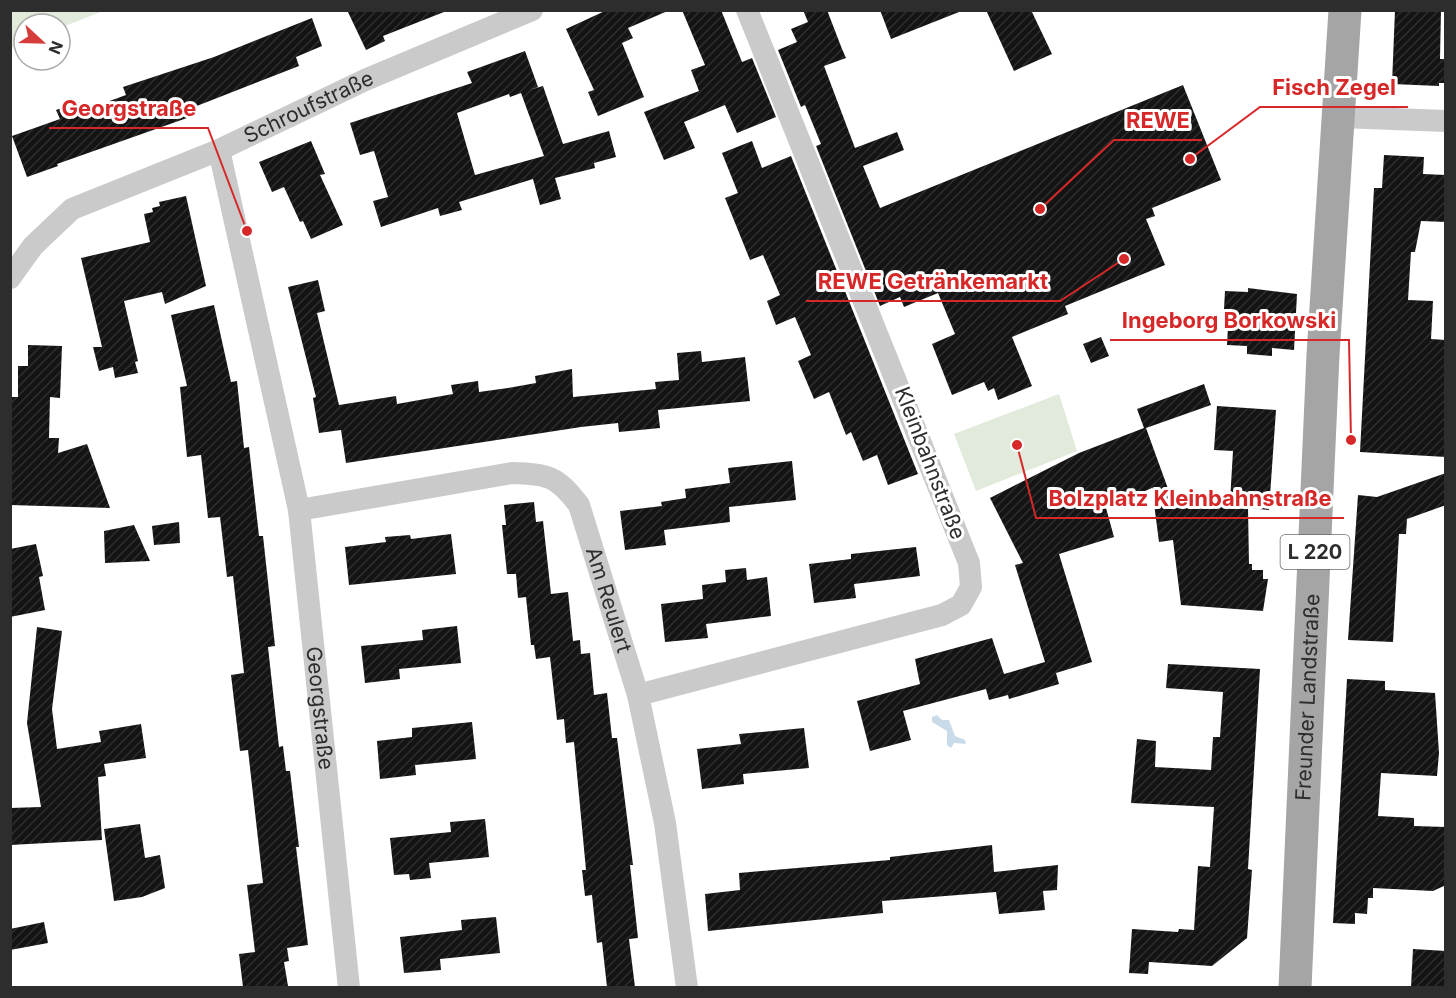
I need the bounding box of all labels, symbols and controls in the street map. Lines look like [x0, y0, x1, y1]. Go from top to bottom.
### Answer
north arrow [12, 12, 72, 72]
text: N [44, 38, 67, 57]
street label: Schroufstraße [240, 65, 377, 148]
callout: Fisch Zegel [1260, 67, 1408, 107]
text: Fisch Zegel [1272, 74, 1396, 100]
callout: Georgstraße [49, 88, 208, 128]
text: Georgstraße [62, 95, 196, 121]
callout: REWE [1114, 100, 1202, 140]
text: REWE [1126, 107, 1190, 133]
callout: REWE Getränkemarkt [806, 261, 1060, 301]
text: REWE Getränkemarkt [818, 268, 1048, 294]
callout: Ingeborg Borkowski [1110, 300, 1349, 340]
text: Ingeborg Borkowski [1122, 307, 1336, 333]
street label: Kleinbahnstraße [890, 383, 971, 543]
callout: Bolzplatz Kleinbahnstraße [1036, 478, 1344, 518]
text: Bolzplatz Kleinbahnstraße [1048, 485, 1332, 511]
road number: L 220 [1280, 535, 1350, 569]
street label: Am Reulert [581, 544, 637, 656]
street label: Freunder Landstraße [1290, 593, 1324, 801]
street label: Georgstraße [301, 645, 339, 771]

